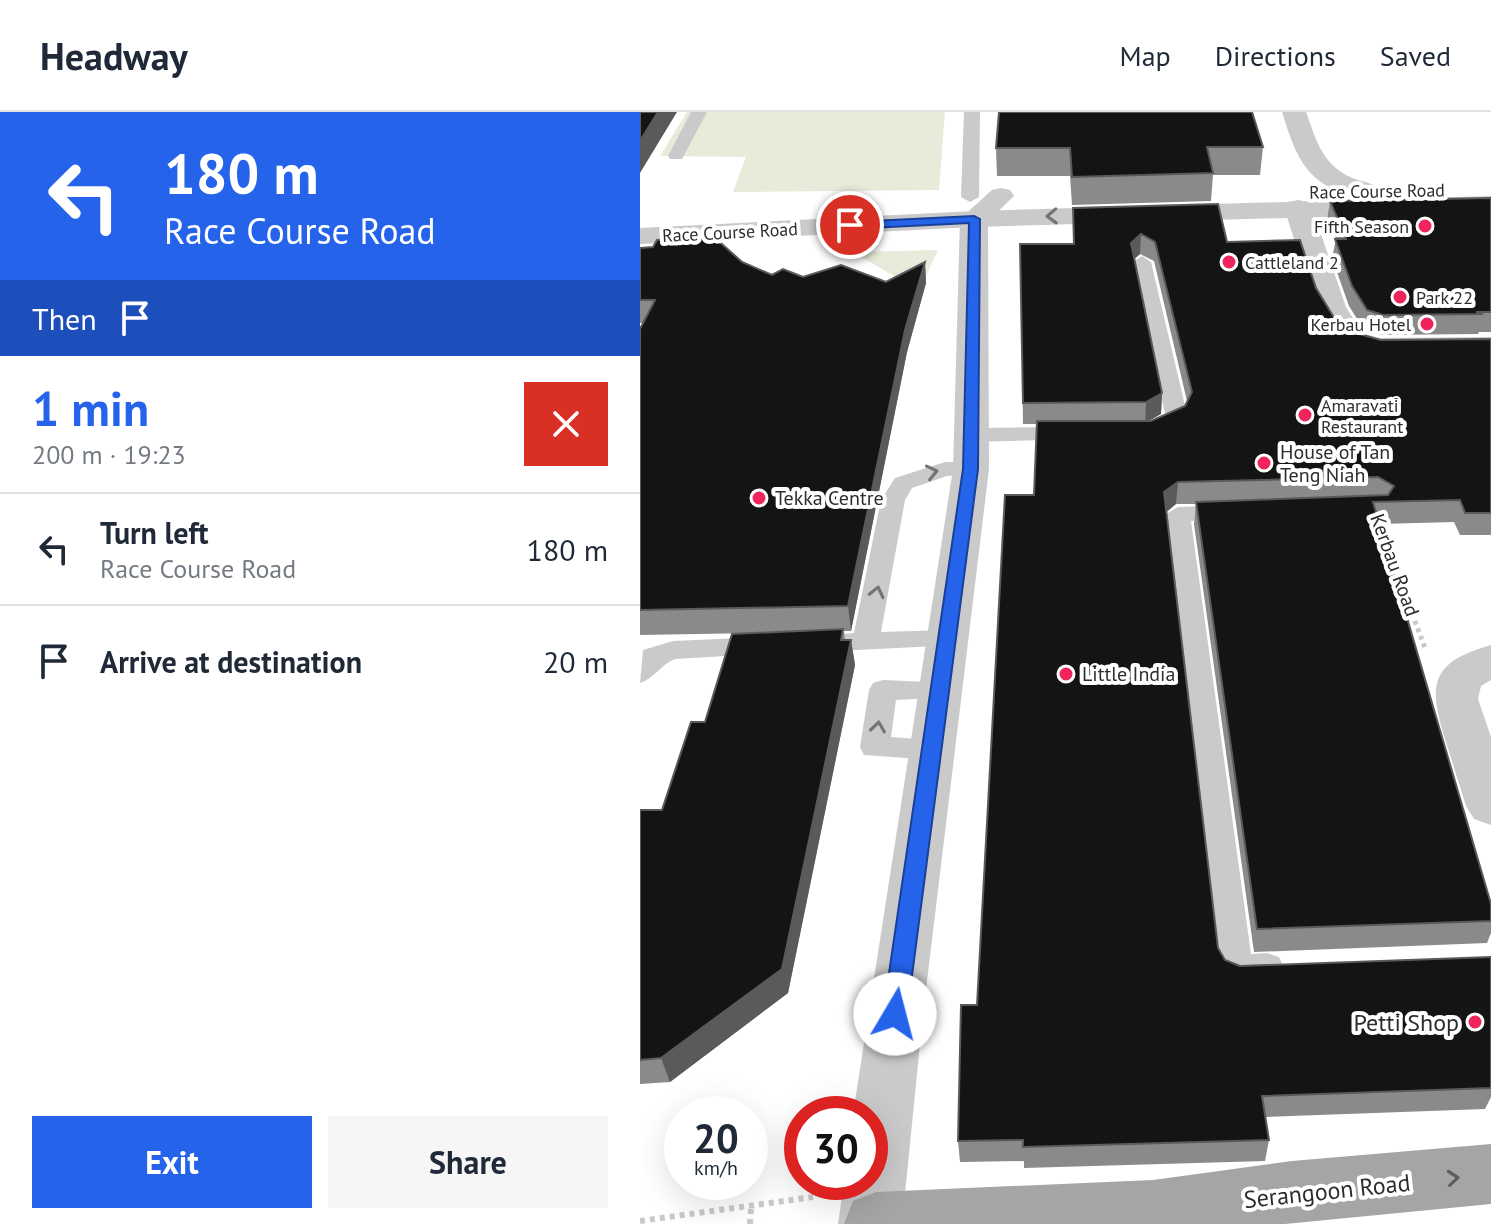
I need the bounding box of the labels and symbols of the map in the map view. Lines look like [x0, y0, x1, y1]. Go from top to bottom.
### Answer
street label: Race Course Road [1309, 178, 1445, 204]
pin [816, 191, 884, 259]
one-way arrow [1046, 208, 1058, 225]
place label: Fifth Season [1314, 215, 1409, 238]
street label: Race Course Road [662, 217, 798, 247]
marker: Fifth Season [1416, 217, 1434, 235]
place label: Cattleland 2 [1245, 251, 1339, 274]
marker: Cattleland 2 [1220, 253, 1238, 271]
place label: Park 22 [1416, 286, 1473, 309]
marker: Park 22 [1391, 288, 1409, 306]
place label: Kerbau Hotel [1310, 313, 1412, 336]
marker: Kerbau Hotel [1418, 315, 1436, 333]
place label: Amaravati Restaurant [1321, 394, 1403, 438]
marker: Amaravati Restaurant [1296, 406, 1314, 424]
place label: House of Tan Teng Niah [1280, 439, 1390, 488]
marker: House of Tan Teng Niah [1255, 454, 1273, 472]
one-way arrow [925, 464, 938, 481]
place label: Tekka Centre [775, 485, 884, 511]
marker: Tekka Centre [750, 489, 768, 507]
street label: Kerbau Road [1364, 510, 1426, 620]
one-way arrow [868, 586, 885, 600]
place label: Little India [1082, 661, 1175, 687]
marker: Little India [1057, 665, 1075, 683]
one-way arrow [869, 720, 886, 734]
position arrow [853, 972, 937, 1056]
place label: Petti Shop [1353, 1007, 1459, 1038]
marker: Petti Shop [1466, 1013, 1484, 1031]
speed limit sign: 30 [784, 1096, 888, 1200]
street label: Serangoon Road [1242, 1167, 1412, 1215]
one-way arrow [1447, 1170, 1460, 1187]

